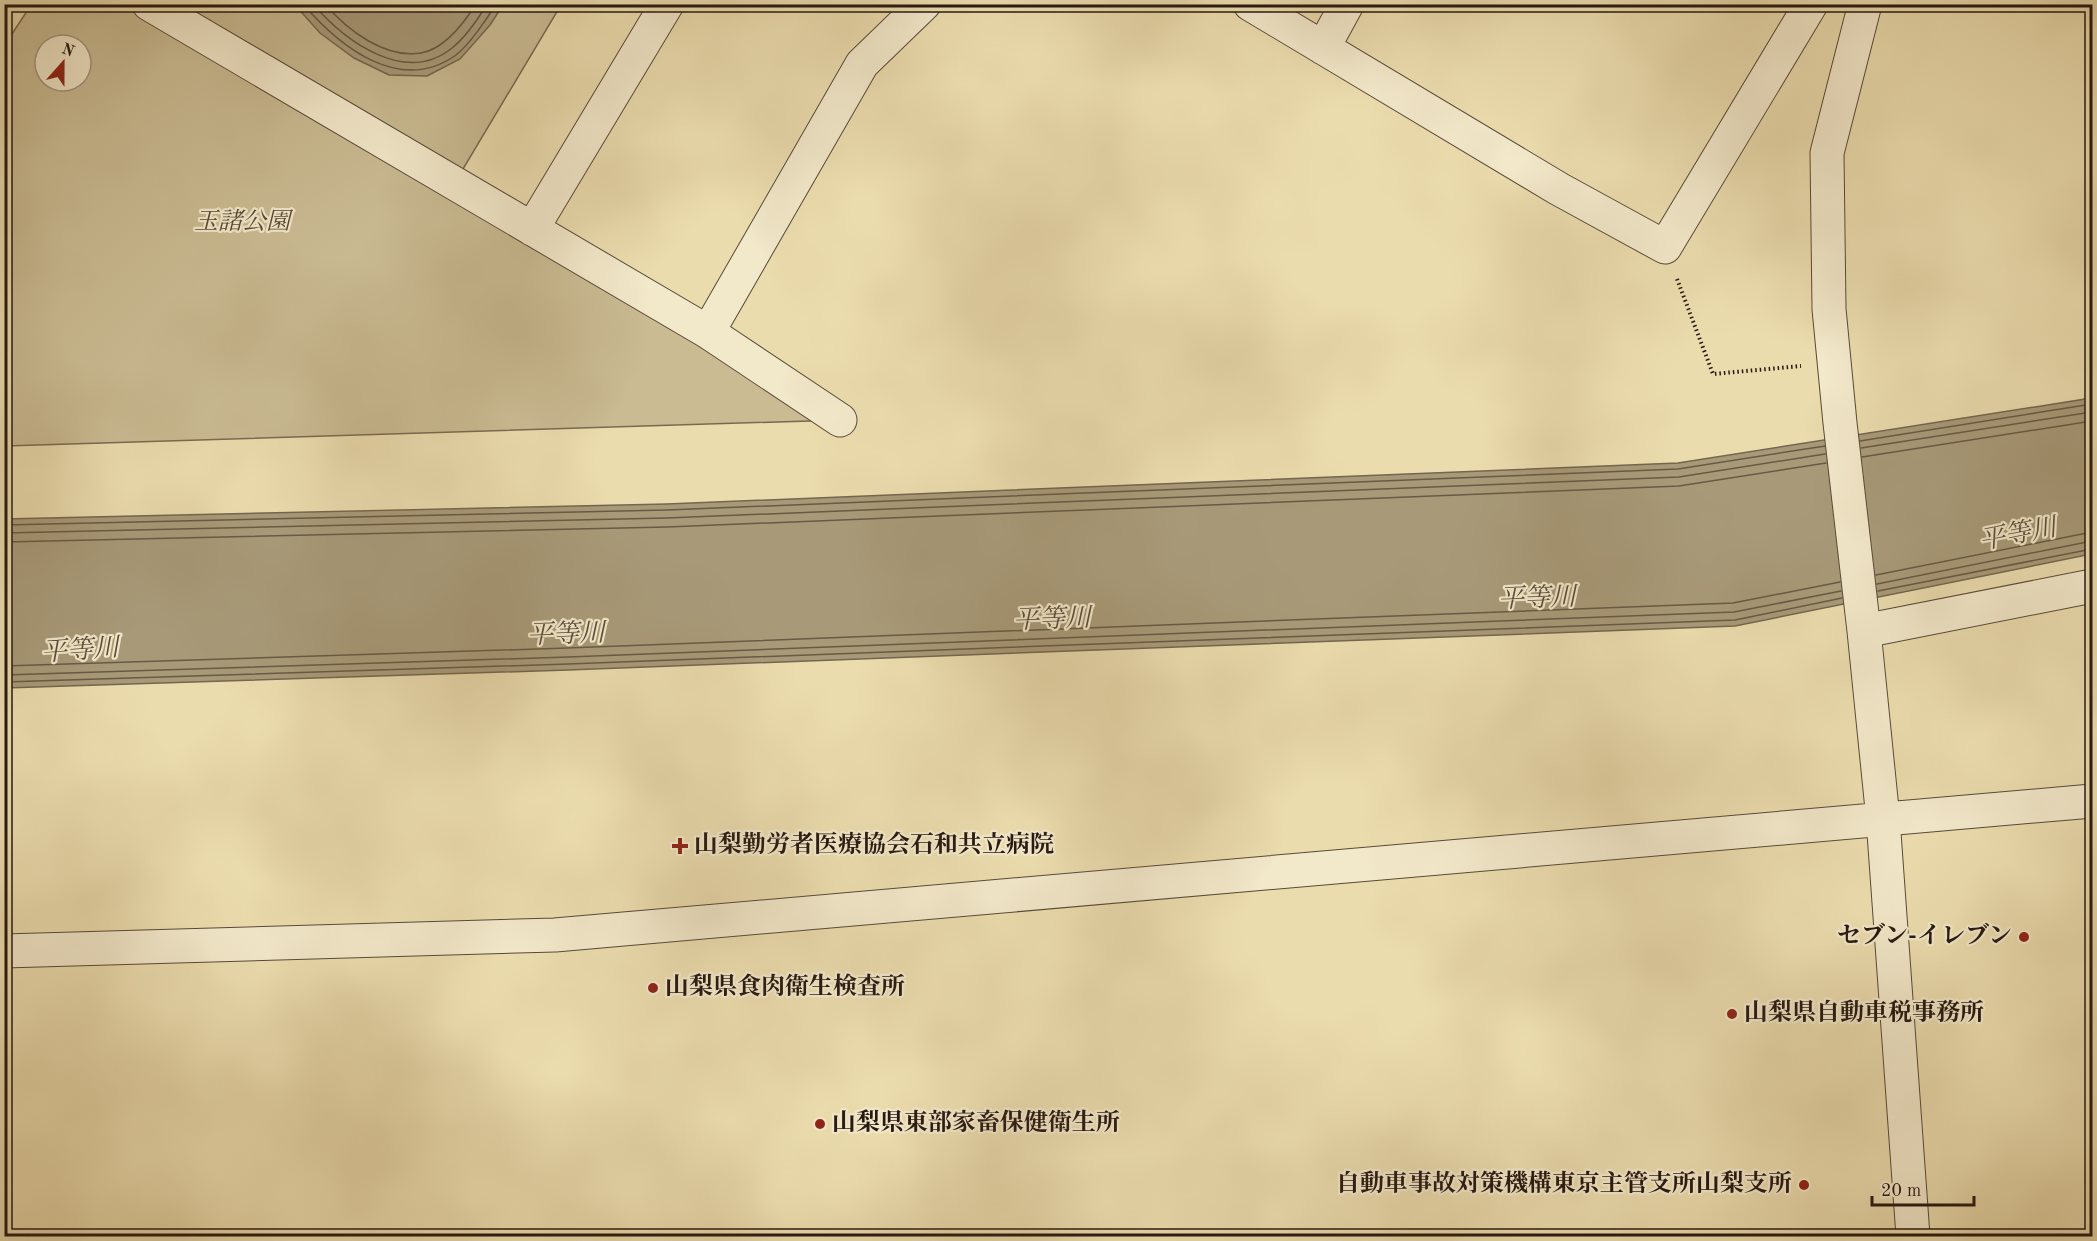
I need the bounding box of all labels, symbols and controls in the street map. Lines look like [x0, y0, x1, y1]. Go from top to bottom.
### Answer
north arrow [33, 33, 93, 93]
text: N [59, 41, 77, 61]
park label: 玉諸公園 [194, 209, 294, 235]
water label: 平等川 [1977, 512, 2062, 555]
water label: 平等川 [1497, 583, 1579, 613]
water label: 平等川 [1012, 604, 1094, 634]
water label: 平等川 [526, 619, 608, 649]
water label: 平等川 [40, 633, 123, 667]
place label: 山梨勤労者医療協会石和共立病院 [694, 831, 1054, 858]
marker: 山梨勤労者医療協会石和共立病院 [671, 837, 689, 855]
place label: セブン-イレブン [1837, 922, 2012, 949]
marker: セブン-イレブン [2017, 930, 2031, 944]
place label: 山梨県食肉衛生検査所 [665, 973, 905, 1000]
marker: 山梨県食肉衛生検査所 [646, 981, 660, 995]
place label: 山梨県自動車税事務所 [1744, 999, 1984, 1026]
marker: 山梨県自動車税事務所 [1725, 1007, 1739, 1021]
place label: 山梨県東部家畜保健衛生所 [832, 1109, 1120, 1136]
marker: 山梨県東部家畜保健衛生所 [813, 1117, 827, 1131]
scale bar [1872, 1169, 1974, 1207]
place label: 自動車事故対策機構東京主管支所山梨支所 [1336, 1170, 1792, 1197]
marker: 自動車事故対策機構東京主管支所山梨支所 [1797, 1178, 1811, 1192]
text: 20 m [1881, 1182, 1921, 1200]

